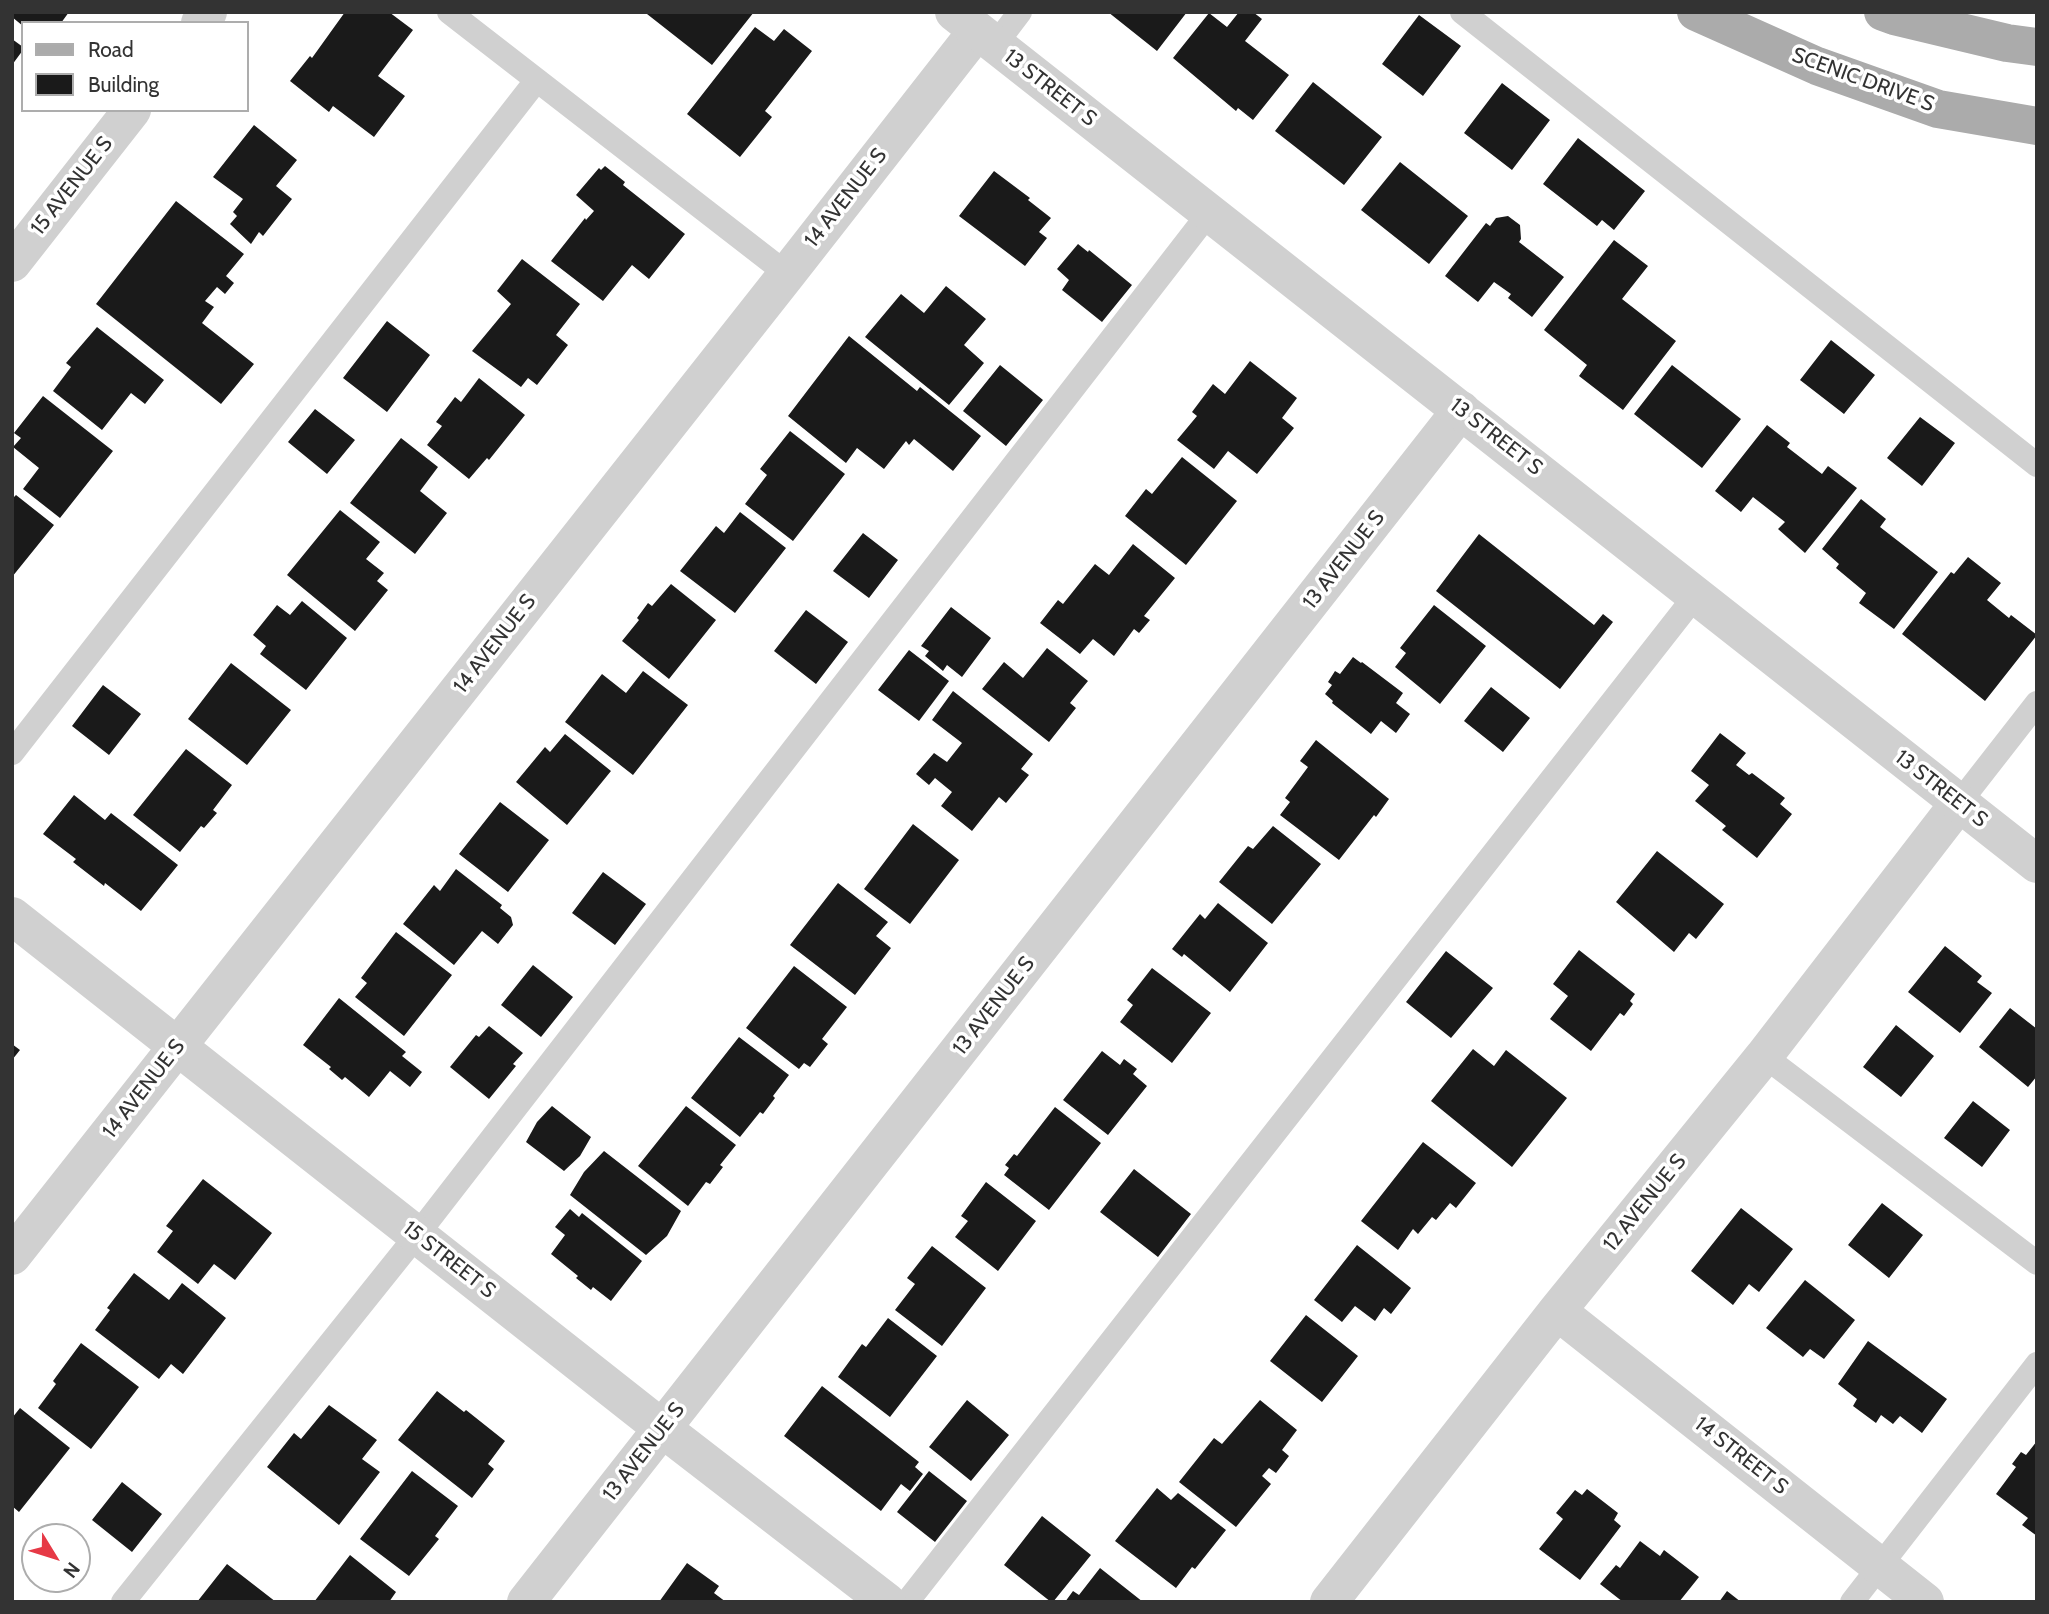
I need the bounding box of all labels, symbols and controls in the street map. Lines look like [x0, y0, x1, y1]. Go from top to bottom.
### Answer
legend [21, 21, 248, 112]
text: Road [88, 37, 134, 62]
street label: SCENIC DRIVE S [1789, 43, 1937, 117]
street label: 13 STREET S [999, 44, 1101, 132]
text: Building [88, 72, 159, 97]
street label: 15 AVENUE S [26, 132, 118, 240]
street label: 14 AVENUE S [800, 143, 892, 253]
street label: 13 STREET S [1445, 393, 1547, 481]
street label: 13 AVENUE S [1298, 506, 1390, 614]
street label: 14 AVENUE S [449, 589, 541, 699]
street label: 13 STREET S [1890, 745, 1992, 833]
street label: 13 AVENUE S [948, 952, 1040, 1060]
street label: 14 AVENUE S [98, 1034, 190, 1144]
street label: 12 AVENUE S [1598, 1149, 1692, 1257]
street label: 15 STREET S [398, 1216, 500, 1304]
street label: 13 AVENUE S [598, 1398, 690, 1506]
street label: 14 STREET S [1689, 1412, 1793, 1500]
north arrow [21, 1523, 91, 1593]
text: N [58, 1558, 85, 1582]

